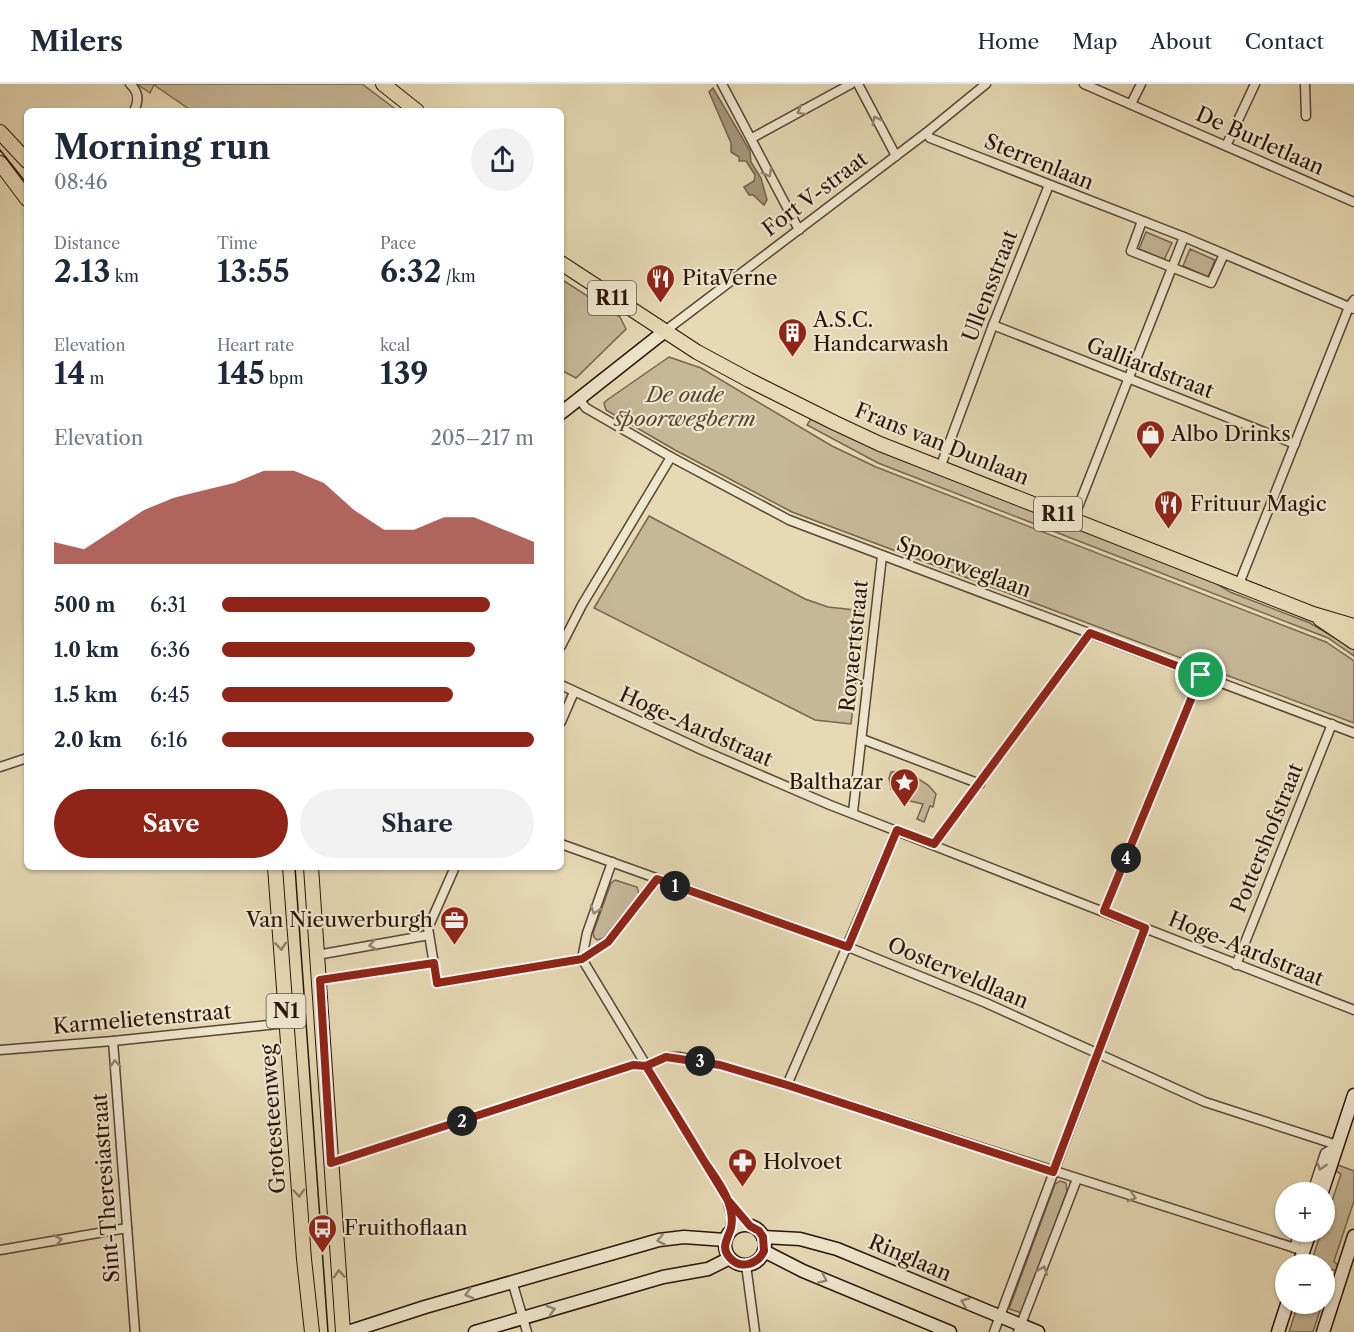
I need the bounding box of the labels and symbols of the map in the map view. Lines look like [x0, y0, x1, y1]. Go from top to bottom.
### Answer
street label: De Burletlaan [1192, 101, 1328, 180]
one-way arrow [797, 104, 807, 115]
one-way arrow [872, 115, 884, 126]
street label: Sterrenlaan [981, 128, 1097, 195]
street label: Fort V-straat [757, 146, 873, 241]
one-way arrow [761, 167, 772, 177]
street label: Ullensstraat [957, 226, 1022, 345]
restaurant icon: PitaVerne [645, 262, 677, 304]
place label: PitaVerne [682, 265, 778, 290]
road number: R11 [588, 281, 636, 315]
place label: A.S.C. Handcarwash [812, 307, 949, 356]
building icon: A.S.C. Handcarwash [776, 316, 808, 358]
street label: Galliardstraat [1083, 332, 1218, 403]
park label: De oude spoorwegberm [613, 382, 756, 431]
street label: Frans van Dunlaan [851, 397, 1033, 490]
shop icon: Albo Drinks [1134, 418, 1166, 460]
place label: Albo Drinks [1170, 421, 1291, 446]
restaurant icon: Frituur Magic [1153, 488, 1185, 530]
place label: Frituur Magic [1190, 491, 1327, 516]
road number: R11 [1034, 497, 1082, 531]
street label: Spoorweglaan [894, 531, 1035, 602]
street label: Royaertstraat [834, 578, 873, 713]
pin [1175, 649, 1226, 700]
street label: Hoge-Aardstraat [616, 682, 777, 772]
street label: Pottershofstraat [1225, 759, 1308, 916]
place icon: Balthazar [888, 766, 920, 808]
place label: Balthazar [789, 769, 883, 794]
pin: 4 [1111, 843, 1141, 873]
pin: 1 [660, 871, 690, 901]
office icon: Van Nieuwerburgh [438, 904, 470, 946]
one-way arrow [589, 904, 602, 915]
street label: Hoge-Aardstraat [1165, 906, 1328, 991]
place label: Van Nieuwerburgh [245, 907, 433, 932]
street label: Oosterveldlaan [884, 932, 1032, 1013]
one-way arrow [368, 938, 378, 950]
one-way arrow [274, 942, 287, 951]
road number: N1 [266, 994, 306, 1028]
street label: Karmelietenstraat [52, 998, 233, 1039]
street label: Grotesteenweg [255, 1043, 290, 1195]
pin: 3 [685, 1046, 715, 1076]
one-way arrow [108, 1060, 121, 1069]
street label: Sint-Theresiastraat [86, 1092, 125, 1284]
pin: 2 [447, 1106, 477, 1136]
pharmacy icon: Holvoet [726, 1146, 758, 1188]
place label: Holvoet [763, 1149, 843, 1174]
one-way arrow [1316, 1160, 1328, 1171]
one-way arrow [292, 1189, 305, 1198]
one-way arrow [1126, 1190, 1137, 1202]
bus stop icon: Fruithoflaan [307, 1212, 339, 1254]
place label: Fruithoflaan [344, 1215, 468, 1240]
street label: Ringlaan [865, 1229, 955, 1286]
one-way arrow [656, 1233, 666, 1246]
one-way arrow [52, 1234, 62, 1247]
one-way arrow [1035, 1266, 1048, 1276]
one-way arrow [333, 1269, 346, 1278]
one-way arrow [816, 1272, 827, 1284]
one-way arrow [464, 1287, 475, 1299]
one-way arrow [960, 1297, 971, 1309]
one-way arrow [545, 1305, 556, 1317]

